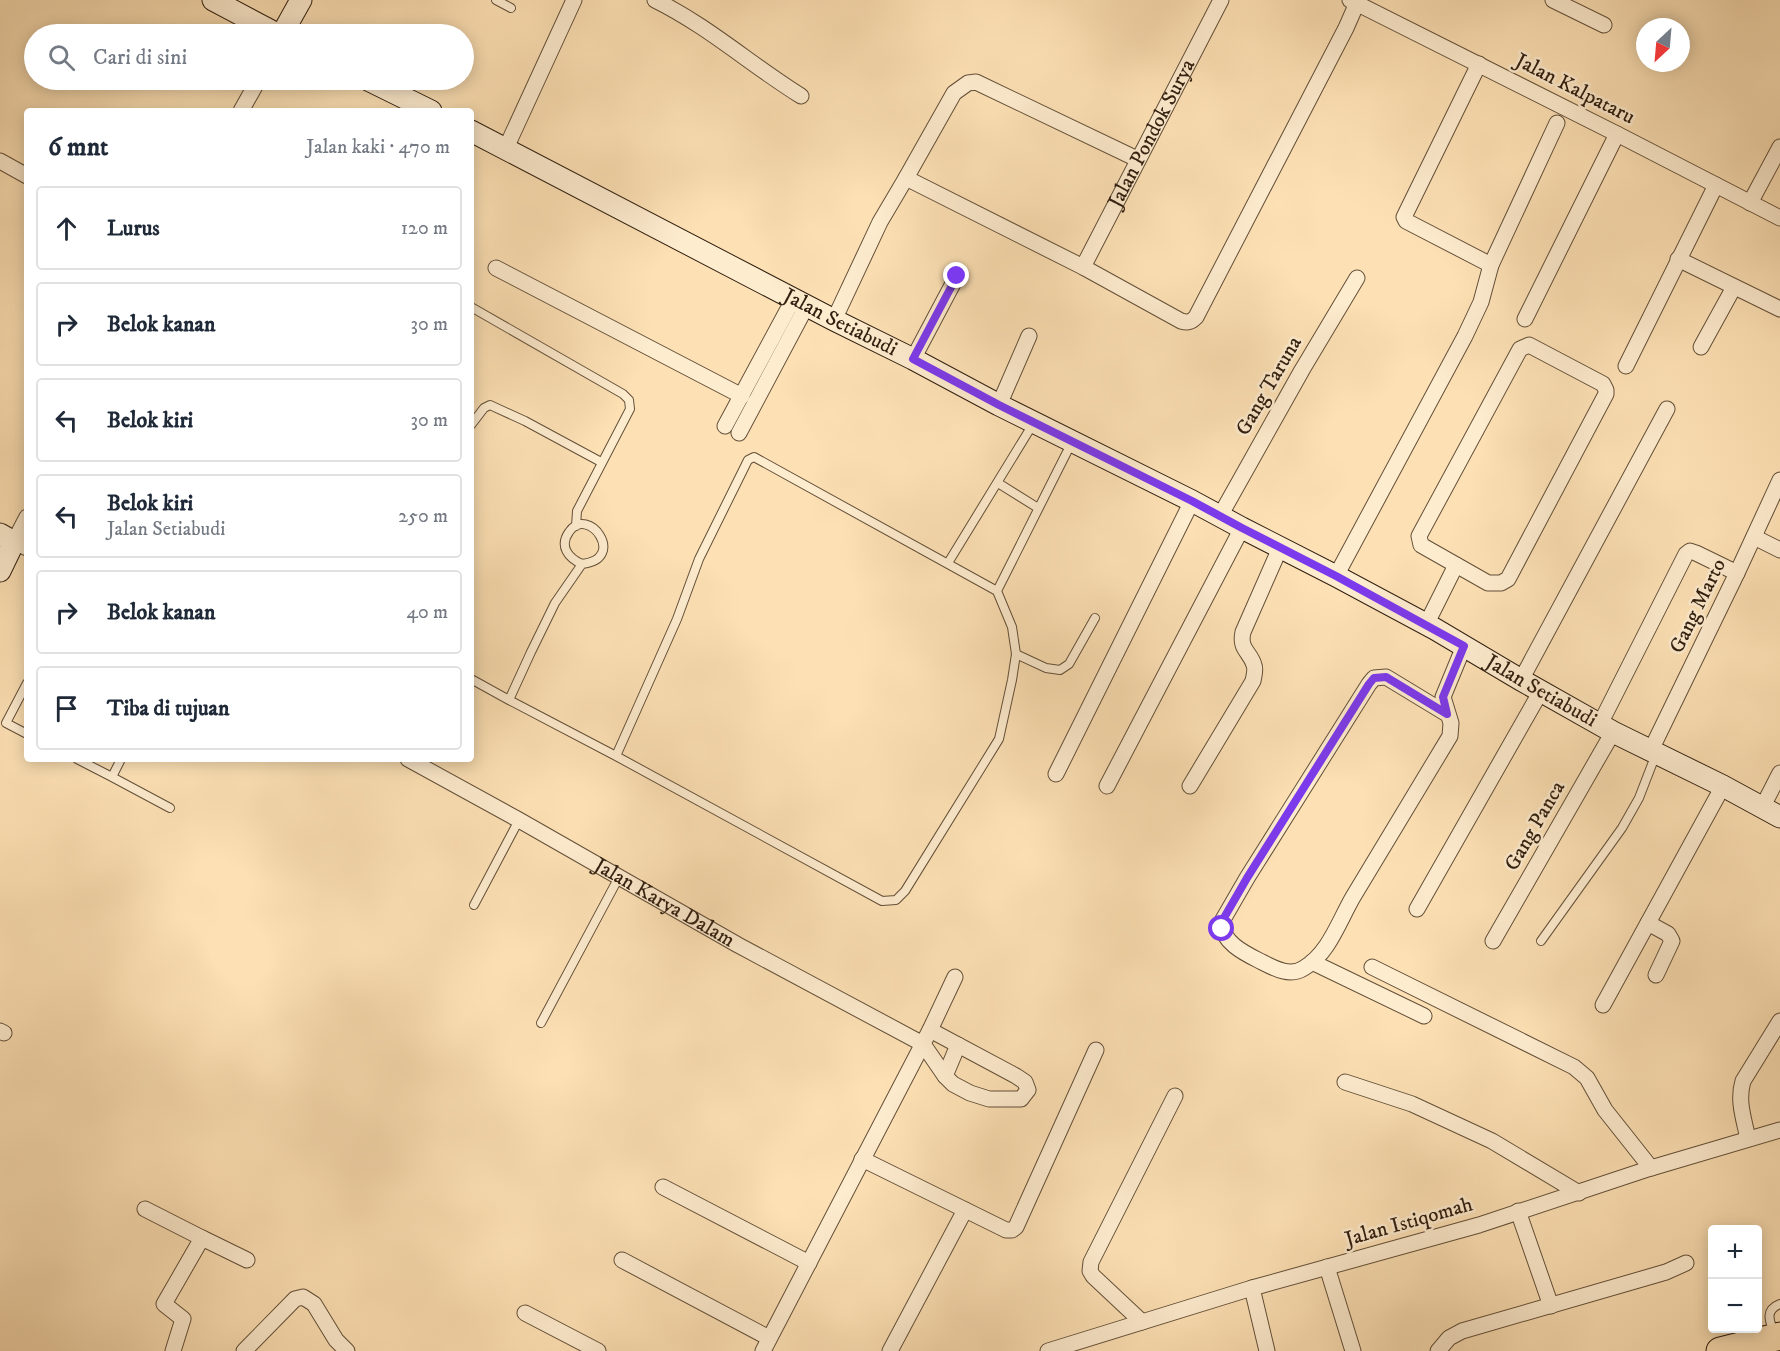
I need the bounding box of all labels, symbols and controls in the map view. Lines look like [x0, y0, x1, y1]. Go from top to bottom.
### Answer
north arrow [1636, 18, 1690, 72]
search box [24, 24, 474, 90]
icon: search [45, 41, 78, 74]
text: Cari di sini [93, 44, 187, 71]
street label: Jalan Kalpataru [1509, 47, 1639, 130]
street label: Jalan Pondok Surya [1102, 55, 1201, 214]
text: 6 mnt [48, 131, 108, 164]
text: Jalan kaki · 470 m [306, 135, 450, 160]
icon: ahead [50, 212, 83, 245]
text: Lurus [107, 215, 160, 242]
text: 120 m [401, 216, 448, 241]
route end [943, 262, 969, 288]
street label: Jalan Setiabudi [777, 282, 902, 362]
icon: right [50, 308, 83, 341]
text: Belok kanan [107, 311, 215, 338]
text: 30 m [410, 312, 448, 337]
street label: Gang Taruna [1230, 332, 1308, 440]
icon: left [50, 404, 83, 437]
text: Belok kiri [107, 407, 193, 434]
text: 30 m [410, 408, 448, 433]
text: Belok kiri [107, 490, 193, 517]
icon: left [50, 500, 83, 533]
text: 250 m [398, 504, 448, 529]
text: Jalan Setiabudi [107, 517, 225, 542]
street label: Gang Marto [1664, 554, 1732, 658]
icon: right [50, 596, 83, 629]
text: Belok kanan [107, 599, 215, 626]
text: 40 m [406, 600, 448, 625]
street label: Jalan Setiabudi [1479, 648, 1601, 733]
icon: arrive [50, 692, 83, 725]
text: Tiba di tujuan [107, 695, 229, 722]
street label: Gang Panca [1499, 776, 1571, 875]
street label: Jalan Karya Dalam [587, 851, 740, 954]
route start [1208, 915, 1234, 941]
street label: Jalan Istiqomah [1340, 1191, 1476, 1253]
map controls [1708, 1225, 1762, 1333]
button: + [1708, 1225, 1762, 1279]
button: − [1708, 1279, 1762, 1333]

